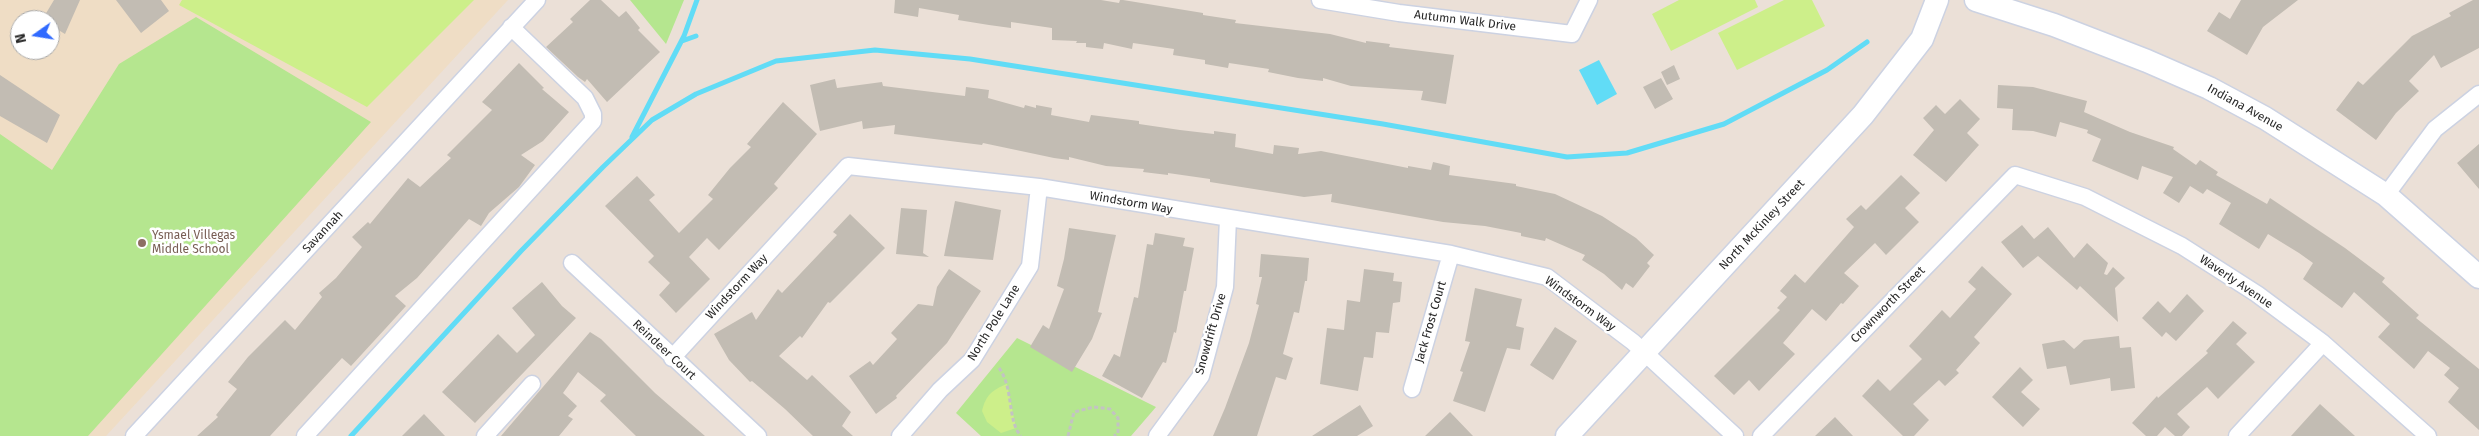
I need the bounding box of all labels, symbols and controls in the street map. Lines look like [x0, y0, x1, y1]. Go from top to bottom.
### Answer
street label: Autumn Walk Drive [1413, 8, 1517, 34]
north arrow [10, 10, 60, 60]
text: N [12, 32, 30, 45]
street label: Indiana Avenue [2205, 81, 2285, 135]
street label: North McKinley Street [1716, 177, 1808, 273]
street label: Windstorm Way [1088, 189, 1174, 217]
street label: Savannah [300, 208, 346, 256]
place label: Ysmael Villegas Middle School [152, 229, 235, 257]
marker: Ysmael Villegas Middle School [136, 237, 148, 249]
street label: Windstorm Way [703, 251, 771, 323]
street label: Waverly Avenue [2197, 252, 2275, 312]
street label: Crownworth Street [1848, 264, 1928, 346]
street label: Windstorm Way [1542, 273, 1618, 335]
street label: Jack Frost Court [1412, 279, 1450, 365]
street label: North Pole Lane [965, 282, 1023, 364]
street label: Snowdrift Drive [1192, 292, 1230, 376]
street label: Reindeer Court [629, 317, 699, 383]

